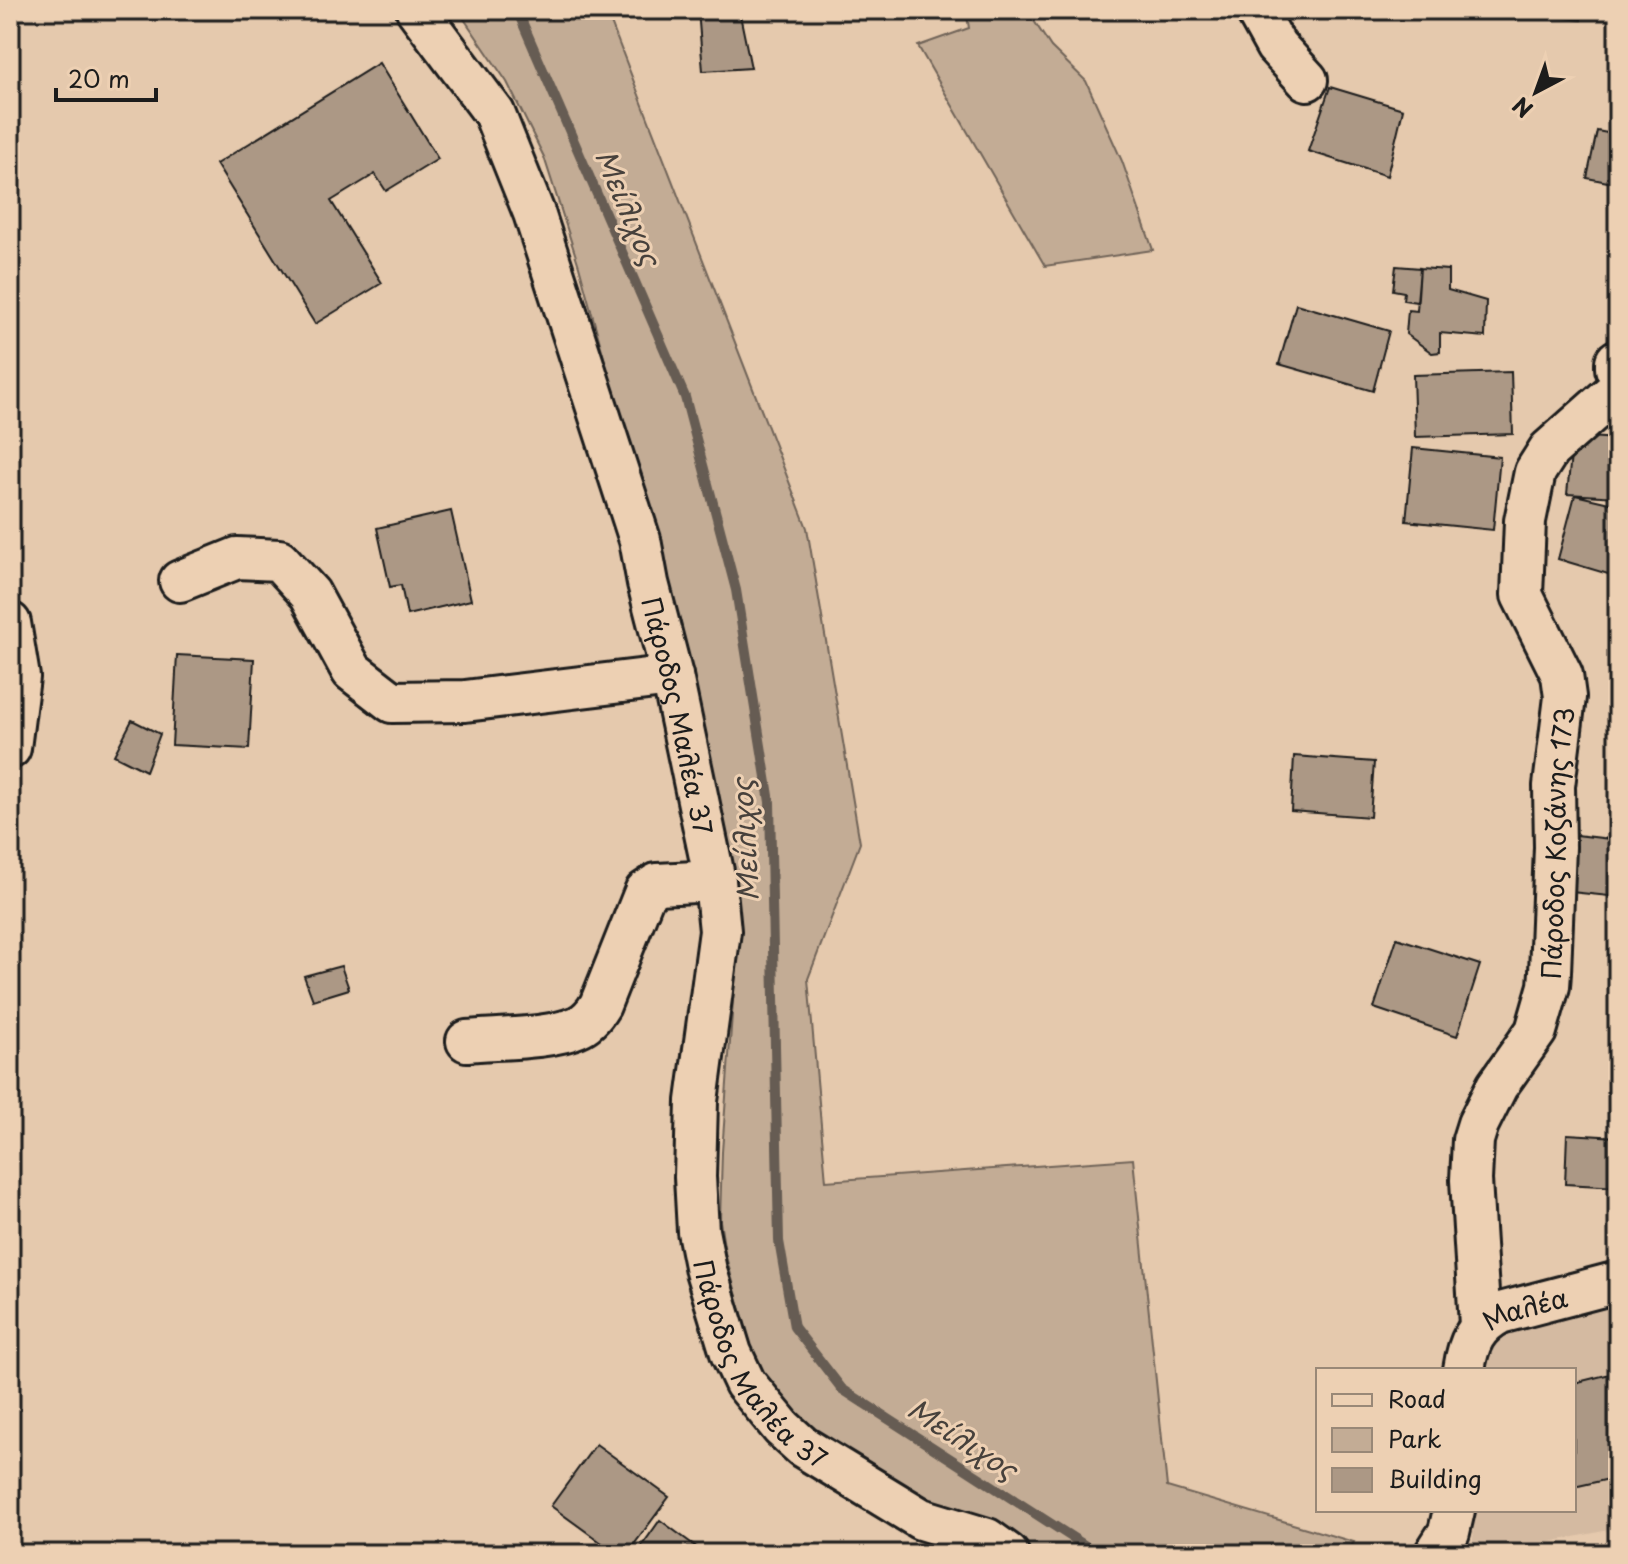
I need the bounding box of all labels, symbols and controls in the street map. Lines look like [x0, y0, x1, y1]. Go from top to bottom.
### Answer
scale bar [56, 52, 156, 102]
north arrow [1496, 52, 1576, 132]
text: 20 m [68, 60, 130, 96]
text: N [1504, 90, 1539, 126]
water label: Μείλιχος [585, 142, 674, 274]
street label: Πάροδος Μαλέα 37 [633, 592, 724, 838]
street label: Πάροδος Κοζάνης 173 [1530, 705, 1583, 980]
water label: Μείλιχος [719, 775, 769, 902]
street label: Πάροδος Μαλέα 37 [685, 1256, 835, 1477]
street label: Μαλέα [1474, 1277, 1572, 1339]
legend [1316, 1368, 1576, 1512]
text: Road [1388, 1380, 1446, 1416]
water label: Μείλιχος [900, 1387, 1028, 1491]
text: Park [1388, 1420, 1442, 1456]
text: Building [1388, 1460, 1482, 1496]

